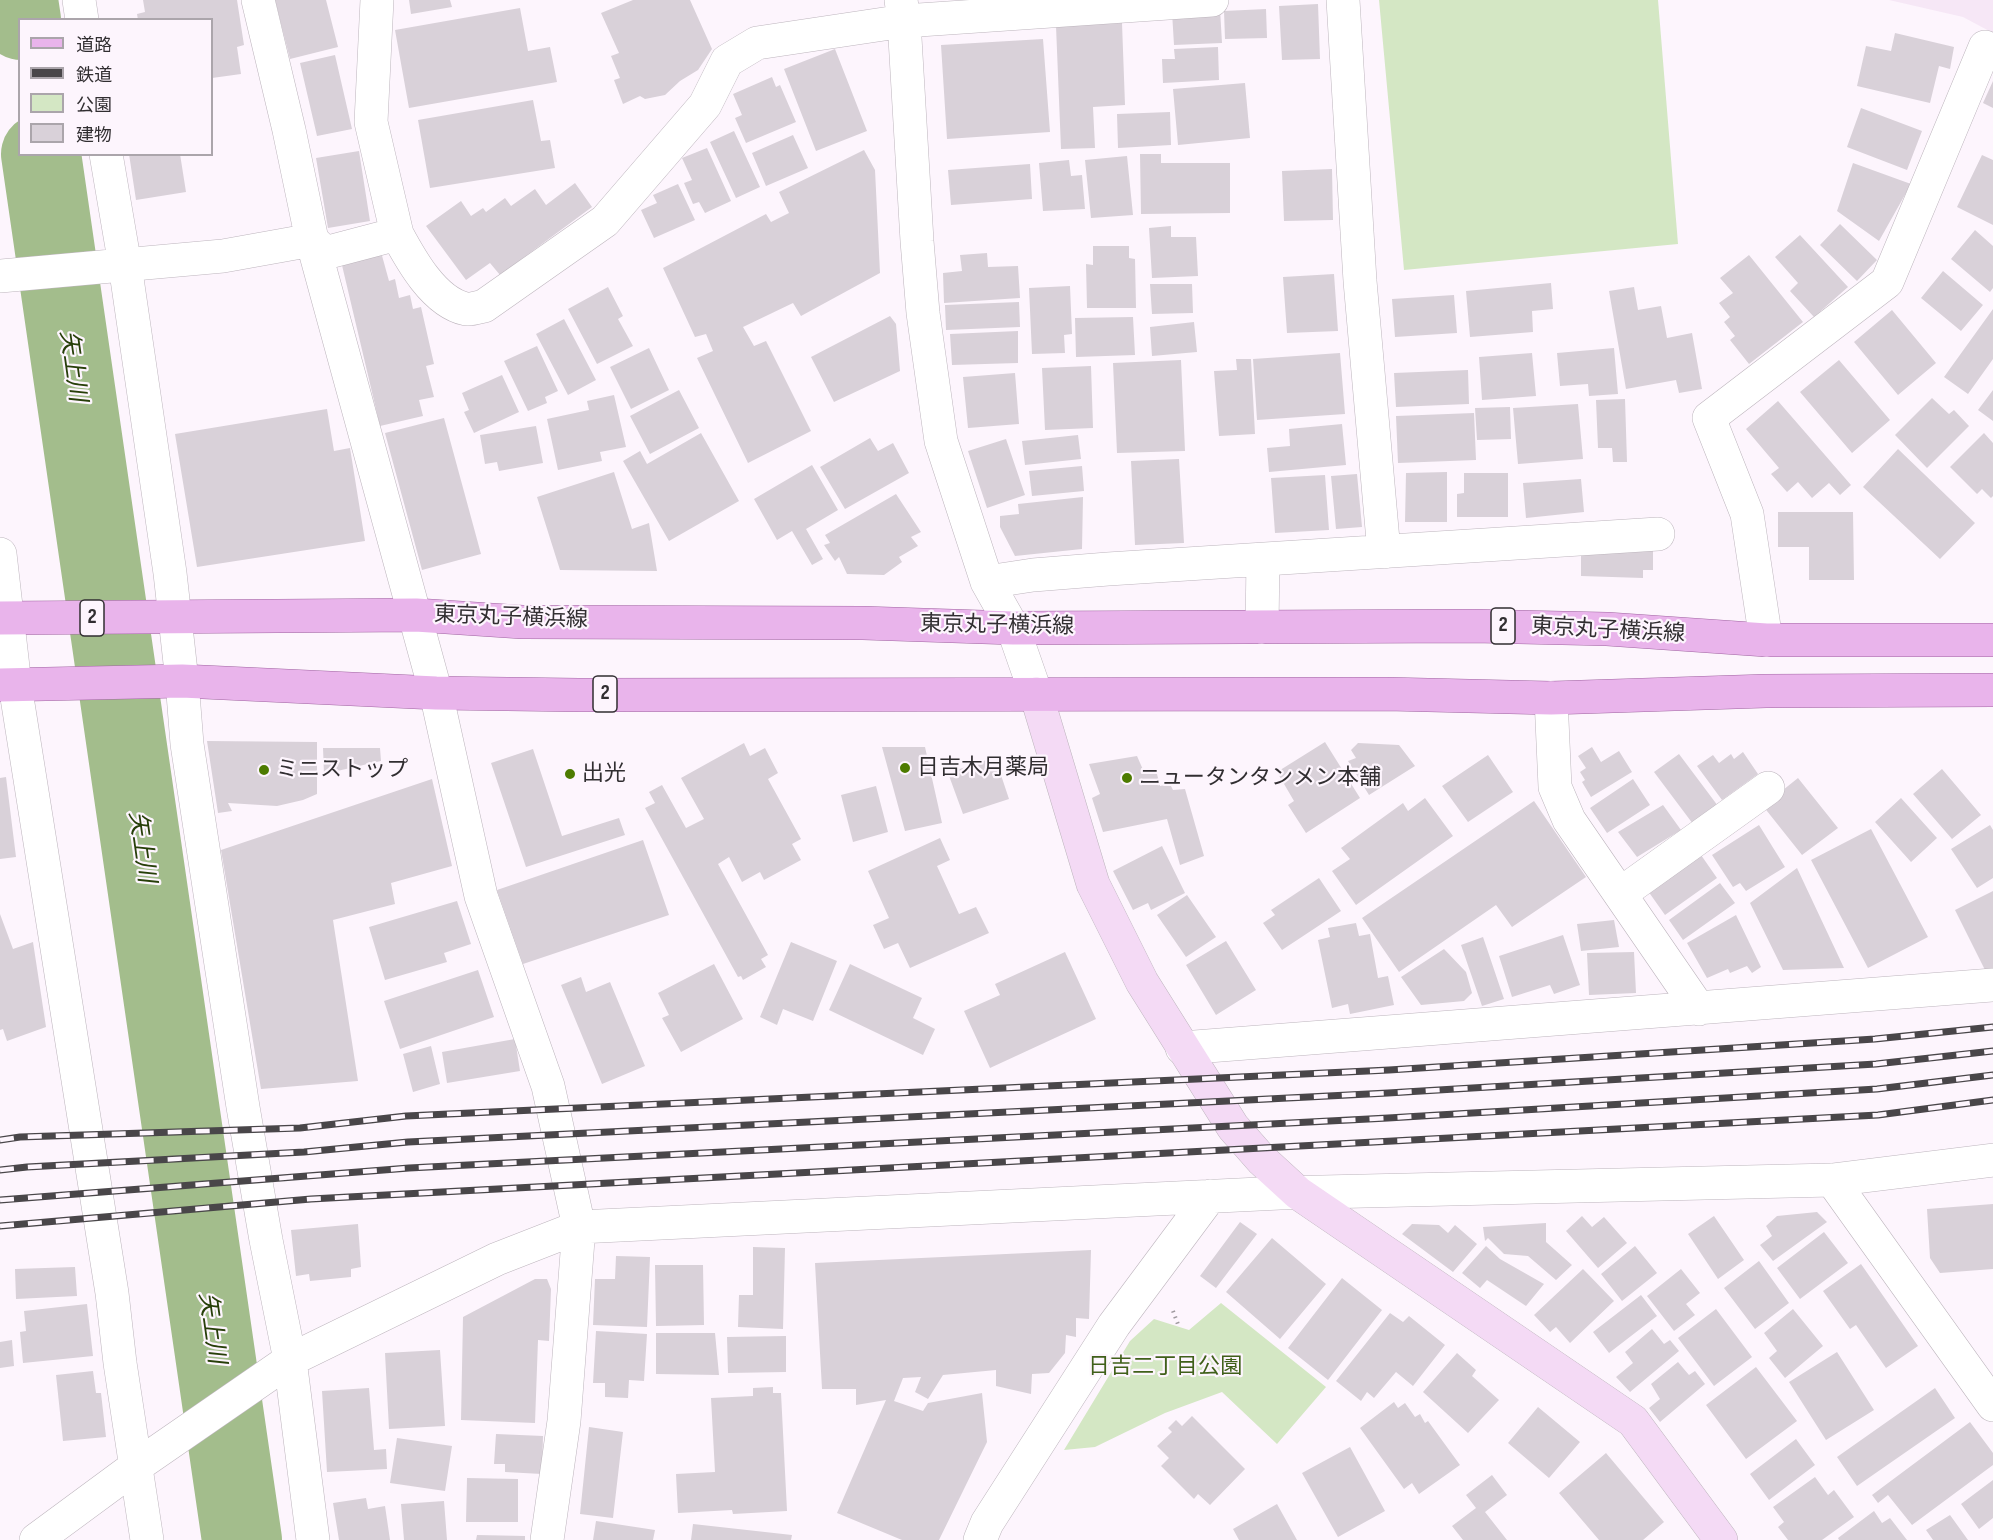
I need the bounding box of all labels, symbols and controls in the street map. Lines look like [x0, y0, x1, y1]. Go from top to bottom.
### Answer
legend [18, 18, 213, 156]
text: 道路 [76, 35, 112, 56]
text: 鉄道 [76, 65, 112, 86]
text: 公園 [76, 95, 112, 116]
text: 建物 [76, 125, 112, 146]
water label: 矢上川 [53, 328, 91, 404]
road number: 2 [80, 600, 104, 636]
street label: 東京丸子横浜線 [434, 602, 588, 634]
road number: 2 [1491, 608, 1515, 644]
street label: 東京丸子横浜線 [920, 611, 1074, 641]
street label: 東京丸子横浜線 [1530, 614, 1686, 648]
road number: 2 [593, 676, 617, 712]
place label: 日吉木月薬局 [917, 755, 1049, 781]
place label: ミニストップ [276, 757, 408, 783]
place label: 出光 [582, 761, 626, 787]
marker: 日吉木月薬局 [898, 761, 912, 775]
marker: ミニストップ [257, 763, 271, 777]
place label: ニュータンタンメン本舗 [1139, 765, 1381, 791]
marker: 出光 [563, 767, 577, 781]
marker: ニュータンタンメン本舗 [1120, 771, 1134, 785]
water label: 矢上川 [122, 809, 160, 885]
water label: 矢上川 [192, 1290, 230, 1366]
park label: 日吉二丁目公園 [1088, 1354, 1242, 1380]

